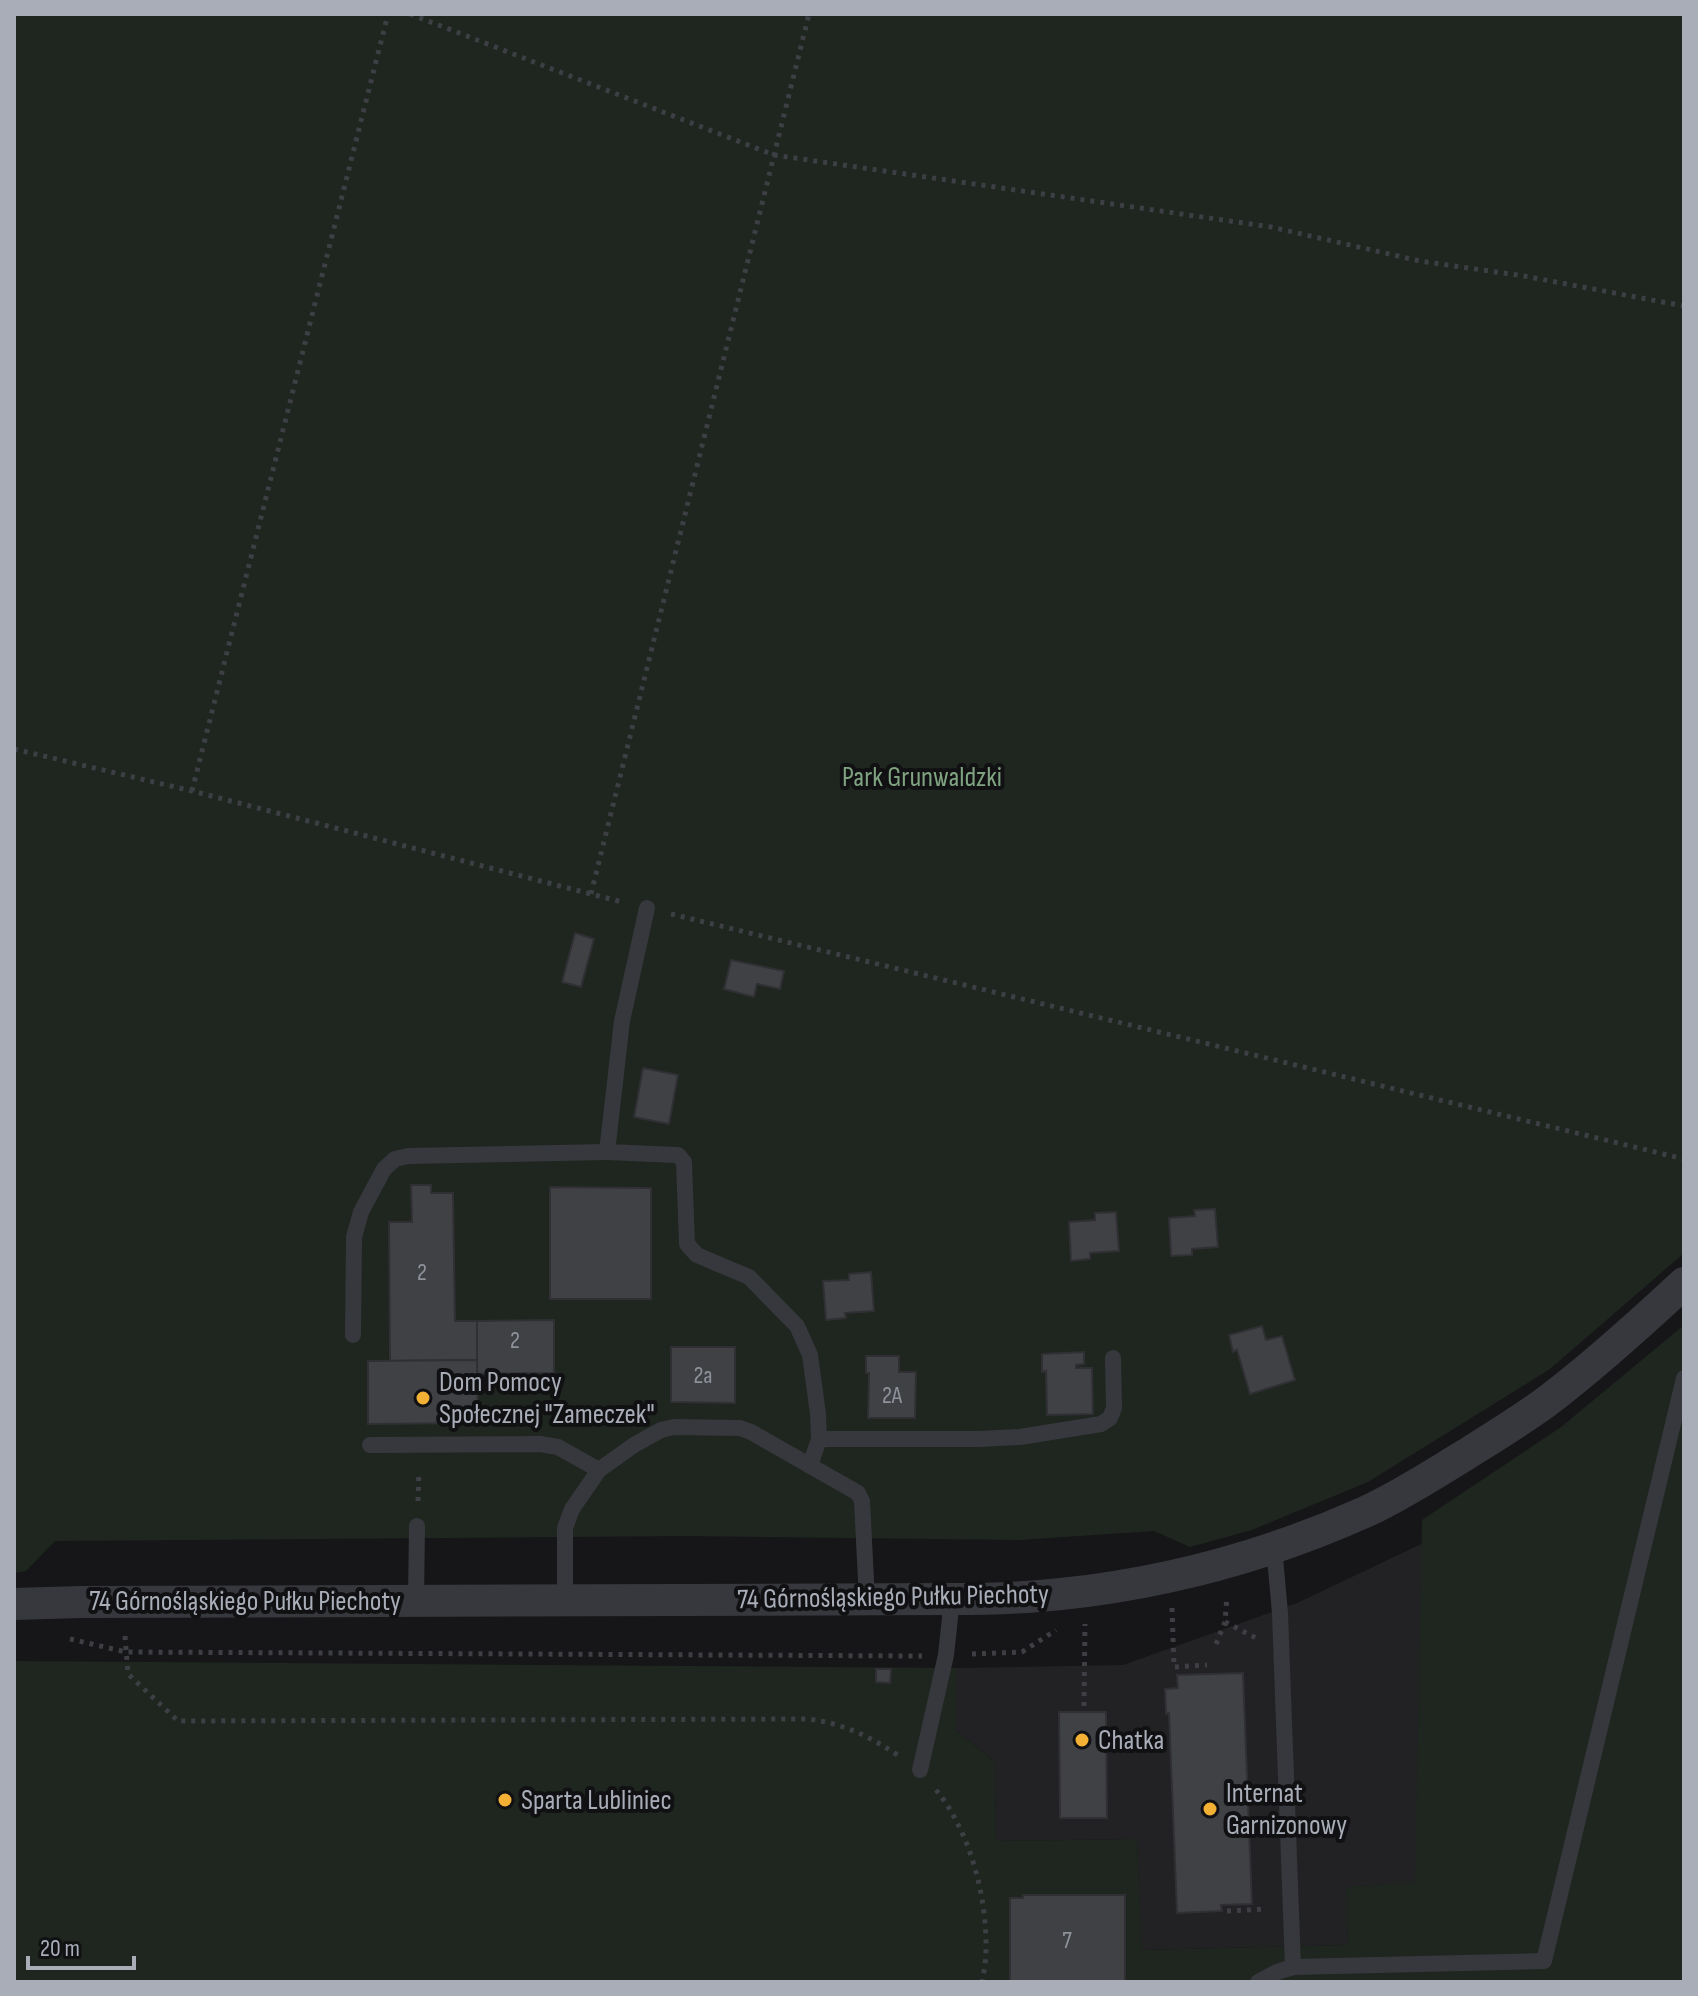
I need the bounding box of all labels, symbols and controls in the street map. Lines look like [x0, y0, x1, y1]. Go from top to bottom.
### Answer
park label: Park Grunwaldzki [842, 761, 1002, 794]
house number: 2 [417, 1258, 427, 1287]
house number: 2 [510, 1326, 520, 1355]
house number: 2a [693, 1361, 713, 1390]
place label: Dom Pomocy Społecznej "Zameczek" [439, 1366, 655, 1431]
house number: 2A [882, 1381, 903, 1410]
marker: Dom Pomocy Społecznej "Zameczek" [414, 1389, 432, 1407]
street label: 74 Górnośląskiego Pułku Piechoty [737, 1578, 1049, 1616]
street label: 74 Górnośląskiego Pułku Piechoty [89, 1585, 401, 1618]
place label: Chatka [1098, 1724, 1164, 1757]
marker: Chatka [1073, 1731, 1091, 1749]
place label: Internat Garnizonowy [1226, 1777, 1347, 1842]
place label: Sparta Lubliniec [521, 1784, 672, 1817]
marker: Sparta Lubliniec [496, 1791, 514, 1809]
marker: Internat Garnizonowy [1201, 1800, 1219, 1818]
scale bar [28, 1920, 134, 1970]
house number: 7 [1062, 1926, 1072, 1955]
text: 20 m [40, 1934, 80, 1963]

